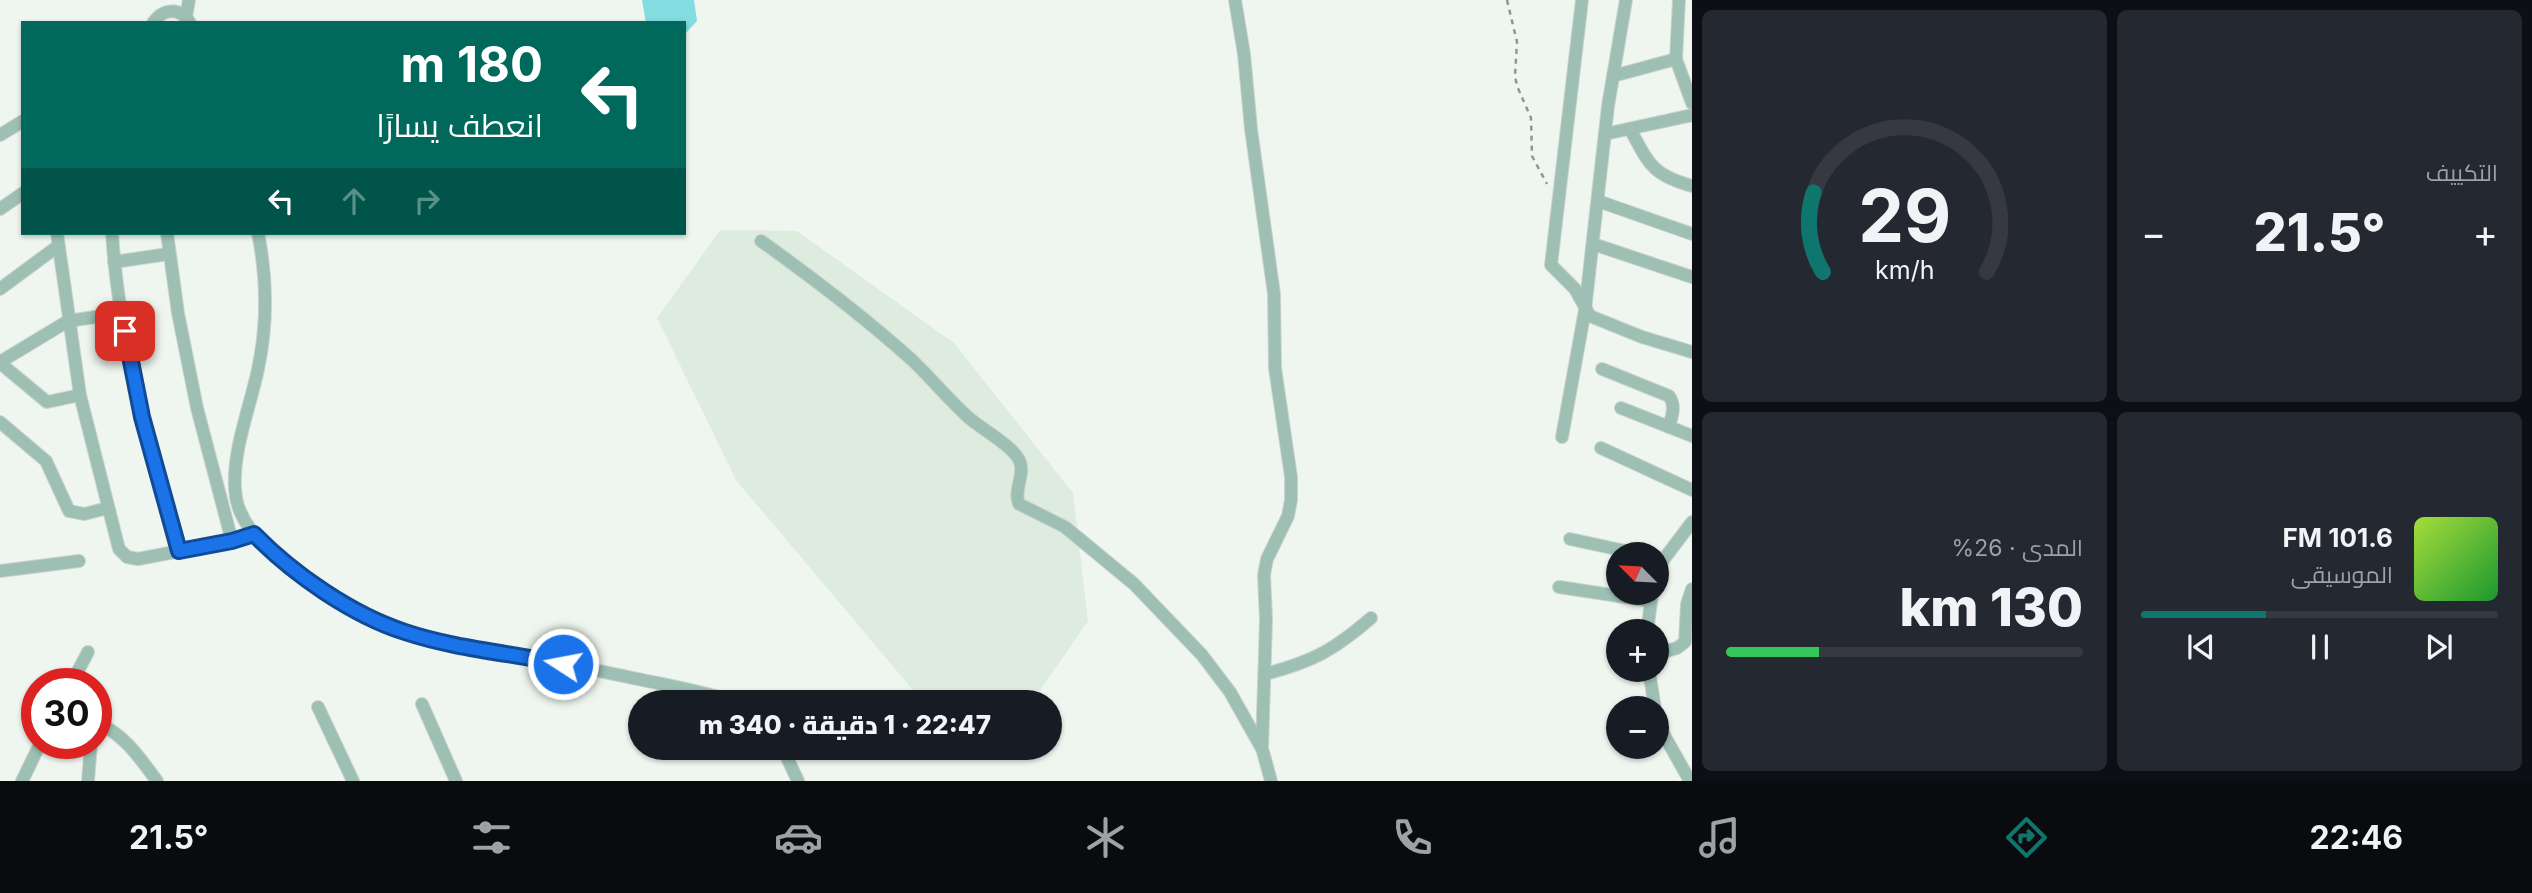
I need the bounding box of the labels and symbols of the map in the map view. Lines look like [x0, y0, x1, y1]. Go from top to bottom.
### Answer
pin [95, 301, 155, 361]
north arrow [1606, 542, 1670, 606]
position arrow [526, 627, 600, 701]
speed limit sign: 30 [21, 668, 112, 759]

